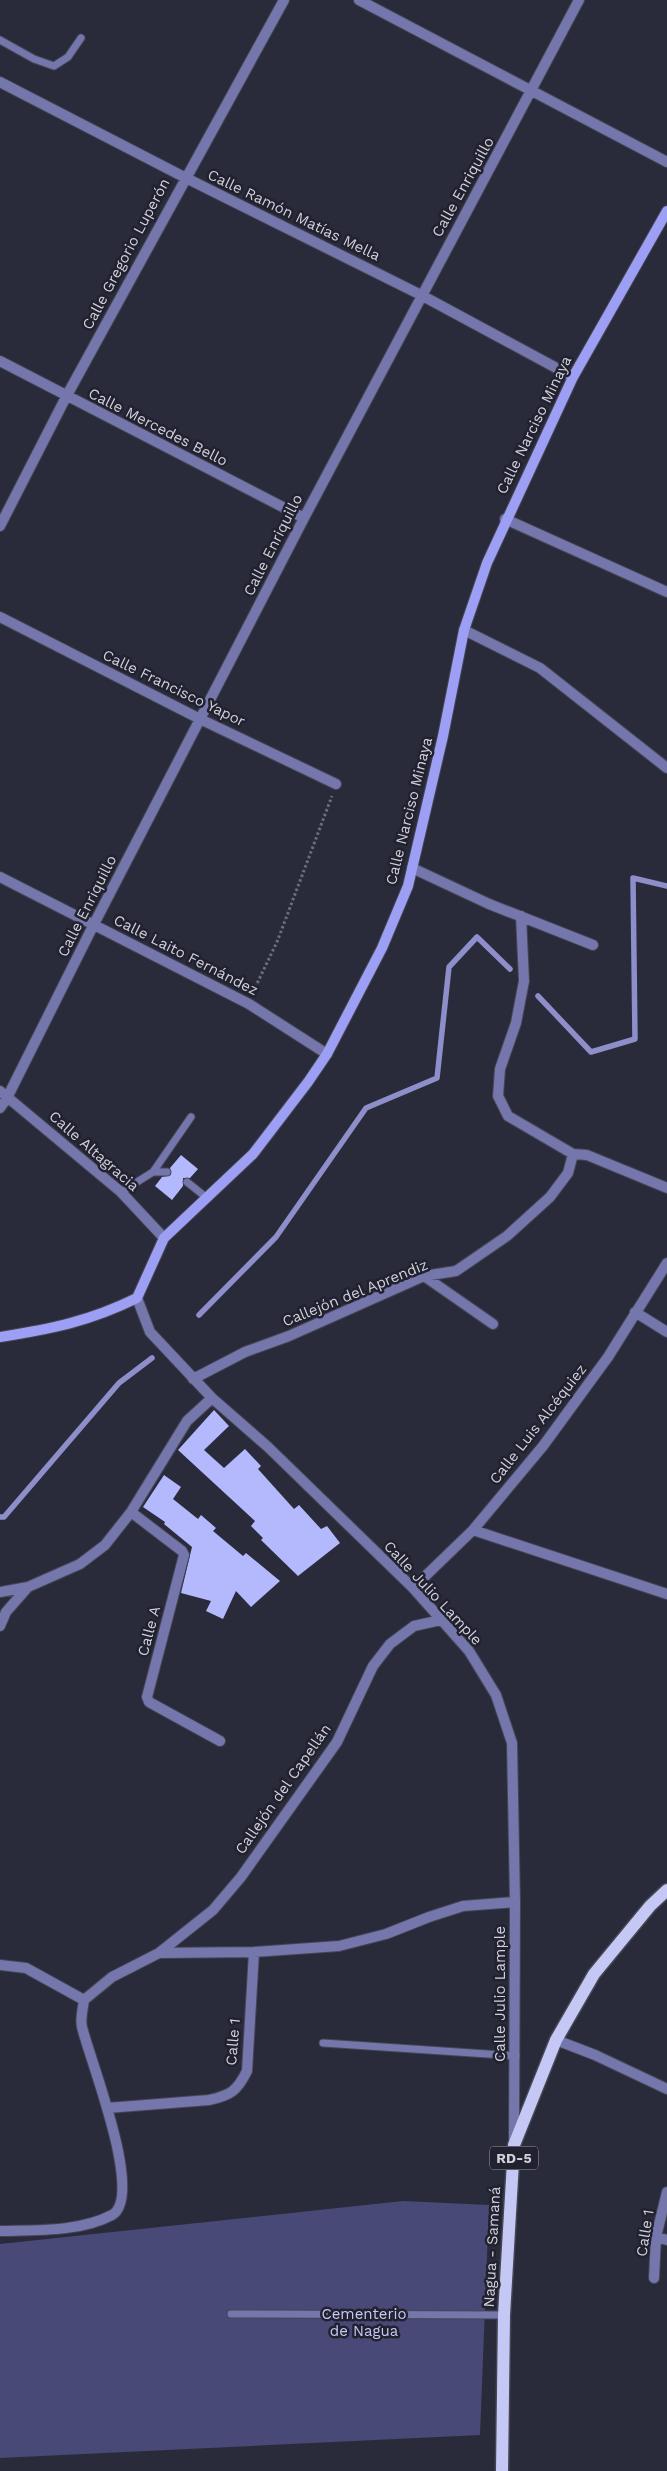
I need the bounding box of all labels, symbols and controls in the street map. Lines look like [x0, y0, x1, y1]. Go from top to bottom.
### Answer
street label: Calle Enriquillo [428, 134, 498, 240]
street label: Calle Ramón Matías Mella [205, 165, 384, 265]
street label: Calle Gregorio Luperón [78, 175, 174, 333]
street label: Calle Narciso Minaya [493, 352, 576, 497]
street label: Calle Mercedes Bello [85, 384, 231, 470]
street label: Calle Enriquillo [240, 491, 306, 599]
street label: Calle Francisco Yapor [100, 646, 248, 730]
street label: Calle Narciso Minaya [382, 735, 436, 887]
street label: Calle Enriquillo [54, 852, 120, 960]
street label: Calle Laito Fernández [111, 911, 261, 999]
street label: Calle Altagracia [45, 1107, 143, 1195]
street label: Callejón del Aprendiz [280, 1256, 430, 1330]
street label: Calle Luis Alcéquiez [486, 1361, 590, 1487]
street label: Calle Julio Lample [380, 1537, 486, 1649]
street label: Calle A [134, 1604, 164, 1658]
street label: Callejón del Capellán [231, 1720, 335, 1858]
street label: Calle Julio Lample [491, 1926, 509, 2062]
street label: Calle 1 [222, 2018, 244, 2066]
road number: RD-5 [490, 2146, 538, 2170]
street label: Nagua - Samaná [480, 2186, 504, 2308]
street label: Calle 1 [632, 2208, 658, 2258]
park label: Cementerio de Nagua [321, 2305, 407, 2340]

